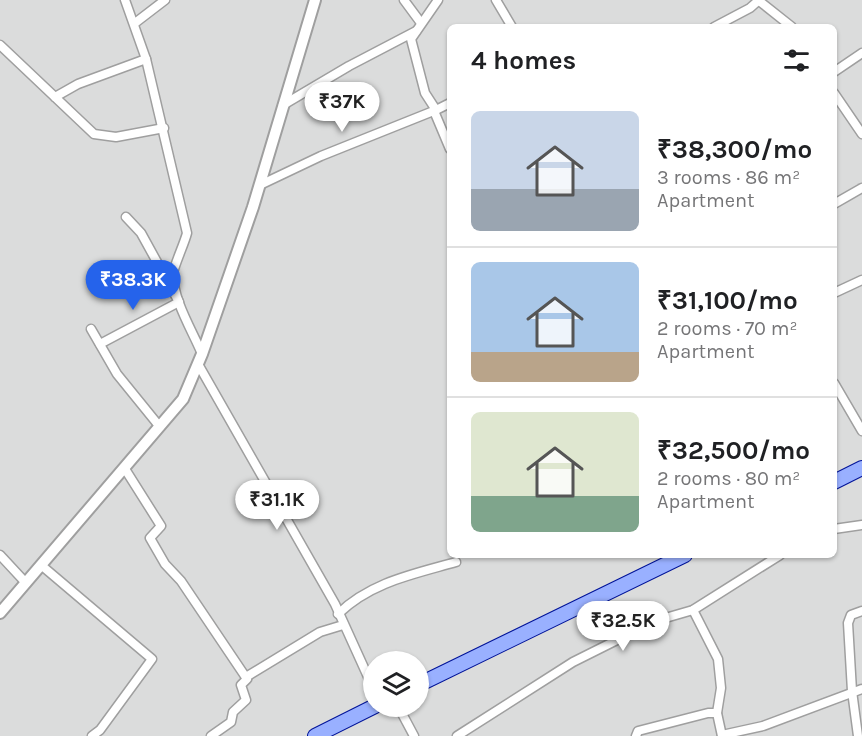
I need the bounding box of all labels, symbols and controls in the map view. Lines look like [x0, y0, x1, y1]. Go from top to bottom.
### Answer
icon: filters [780, 44, 813, 77]
text: 4 homes [471, 45, 576, 76]
pin: ₹37K [306, 82, 378, 133]
text: ₹37K [319, 90, 365, 113]
text: ₹38,300/mo [657, 134, 812, 165]
icon: home [519, 135, 591, 207]
text: 3 rooms · 86 m² [657, 166, 800, 189]
text: Apartment [657, 189, 755, 212]
pin: ₹38.3K [84, 260, 182, 311]
text: ₹38.3K [100, 268, 166, 291]
text: ₹31,100/mo [657, 285, 798, 316]
icon: home [519, 286, 591, 358]
text: 2 rooms · 70 m² [657, 317, 797, 340]
text: Apartment [657, 340, 755, 363]
text: ₹32,500/mo [657, 435, 810, 466]
icon: home [519, 436, 591, 508]
text: 2 rooms · 80 m² [657, 467, 800, 490]
pin: ₹31.1K [228, 480, 326, 531]
text: ₹31.1K [249, 488, 305, 511]
text: Apartment [657, 490, 755, 513]
pin: ₹32.5K [574, 601, 672, 652]
text: ₹32.5K [591, 609, 656, 632]
map controls [363, 651, 429, 717]
button: layers [363, 651, 429, 717]

